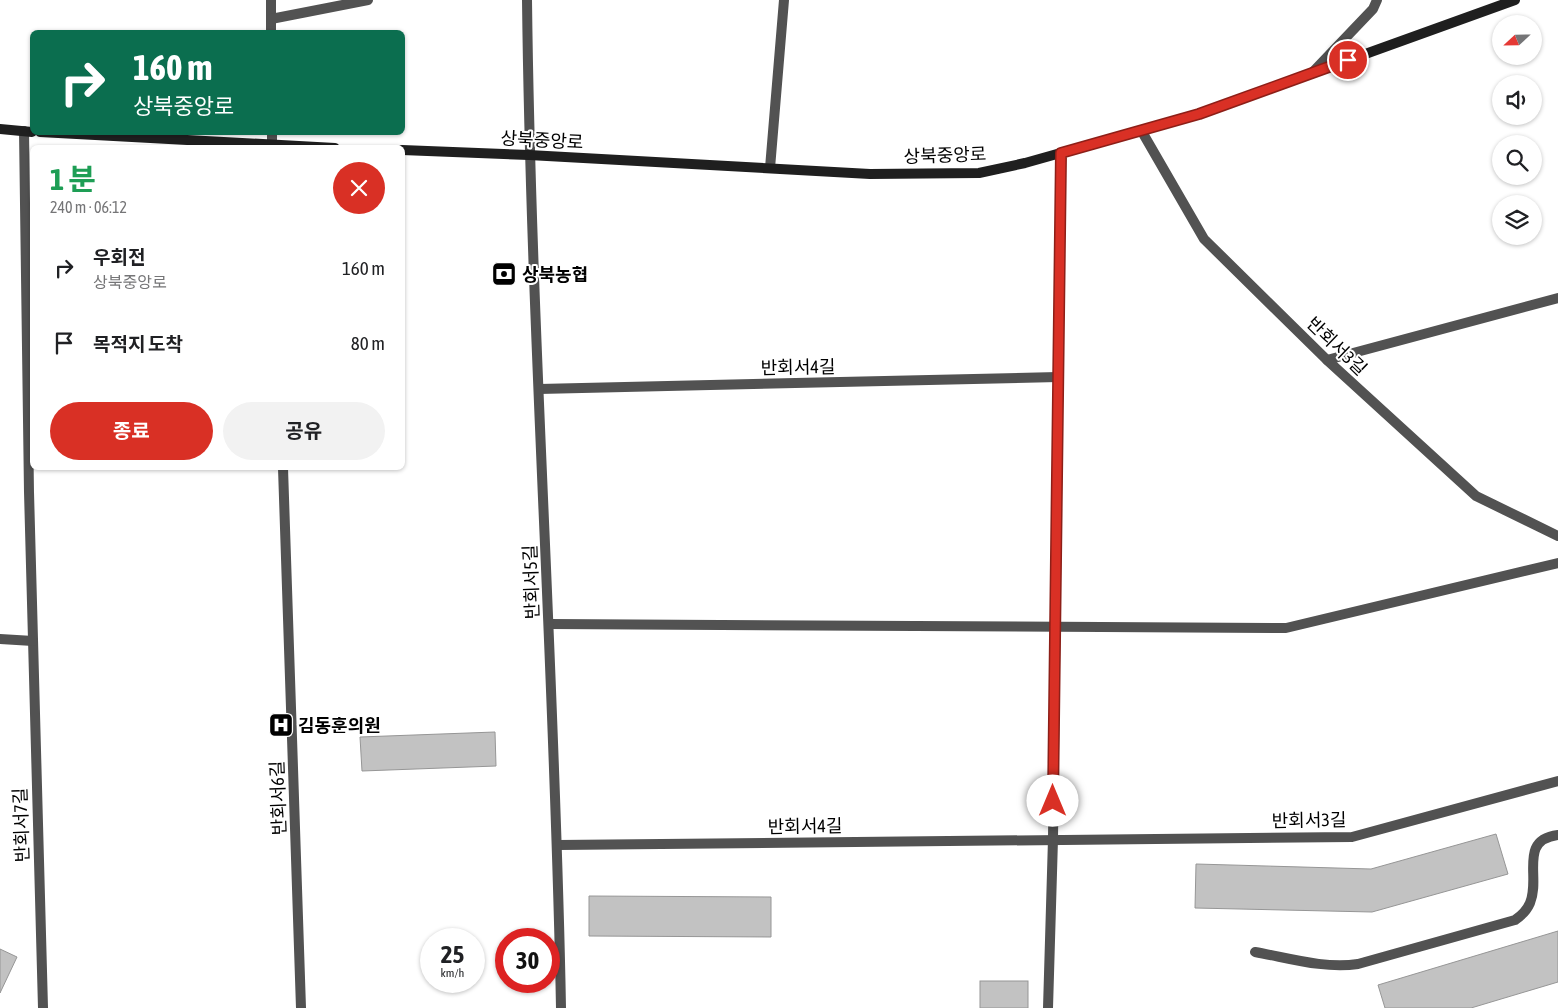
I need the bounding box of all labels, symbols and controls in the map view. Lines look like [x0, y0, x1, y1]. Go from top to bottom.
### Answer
north arrow [1492, 15, 1542, 65]
map controls [1492, 15, 1542, 245]
pin [1327, 39, 1369, 81]
icon: arrive [1334, 46, 1362, 74]
text: 160 m [133, 47, 212, 87]
icon: right [50, 50, 115, 115]
button: sound [1492, 75, 1542, 125]
text: 상북중앙로 [133, 93, 234, 119]
street label: 상북중앙로 [500, 127, 584, 153]
button: search [1492, 135, 1542, 185]
street label: 상북중앙로 [903, 143, 987, 167]
text: 1 분 [50, 162, 96, 196]
button: close [333, 162, 385, 214]
button: layers [1492, 195, 1542, 245]
text: 240 m · 06:12 [50, 198, 127, 216]
text: 우회전 [93, 246, 145, 268]
icon: right [50, 254, 78, 282]
text: 160 m [342, 257, 385, 279]
bank icon: 상북농협 [491, 261, 517, 287]
place label: 상북농협 [522, 264, 588, 285]
text: 상북중앙로 [93, 273, 167, 291]
street label: 반회서3길 [1303, 313, 1371, 379]
icon: arrive [50, 329, 78, 357]
text: 80 m [351, 332, 385, 354]
text: 목적지 도착 [93, 333, 183, 355]
street label: 반회서4길 [760, 356, 836, 378]
button: 종료 [50, 402, 213, 460]
button: 공유 [223, 402, 385, 460]
street label: 반회서5길 [519, 544, 543, 620]
hospital icon: 김동훈의원 [268, 712, 294, 738]
place label: 김동훈의원 [298, 715, 381, 736]
street label: 반회서6길 [266, 760, 290, 836]
position arrow [1026, 774, 1078, 826]
street label: 반회서7길 [9, 787, 33, 863]
street label: 반회서3길 [1271, 809, 1347, 831]
street label: 반회서4길 [767, 815, 843, 837]
speed limit sign: 30 [495, 928, 560, 993]
text: 25 [441, 940, 464, 968]
text: km/h [441, 966, 464, 980]

